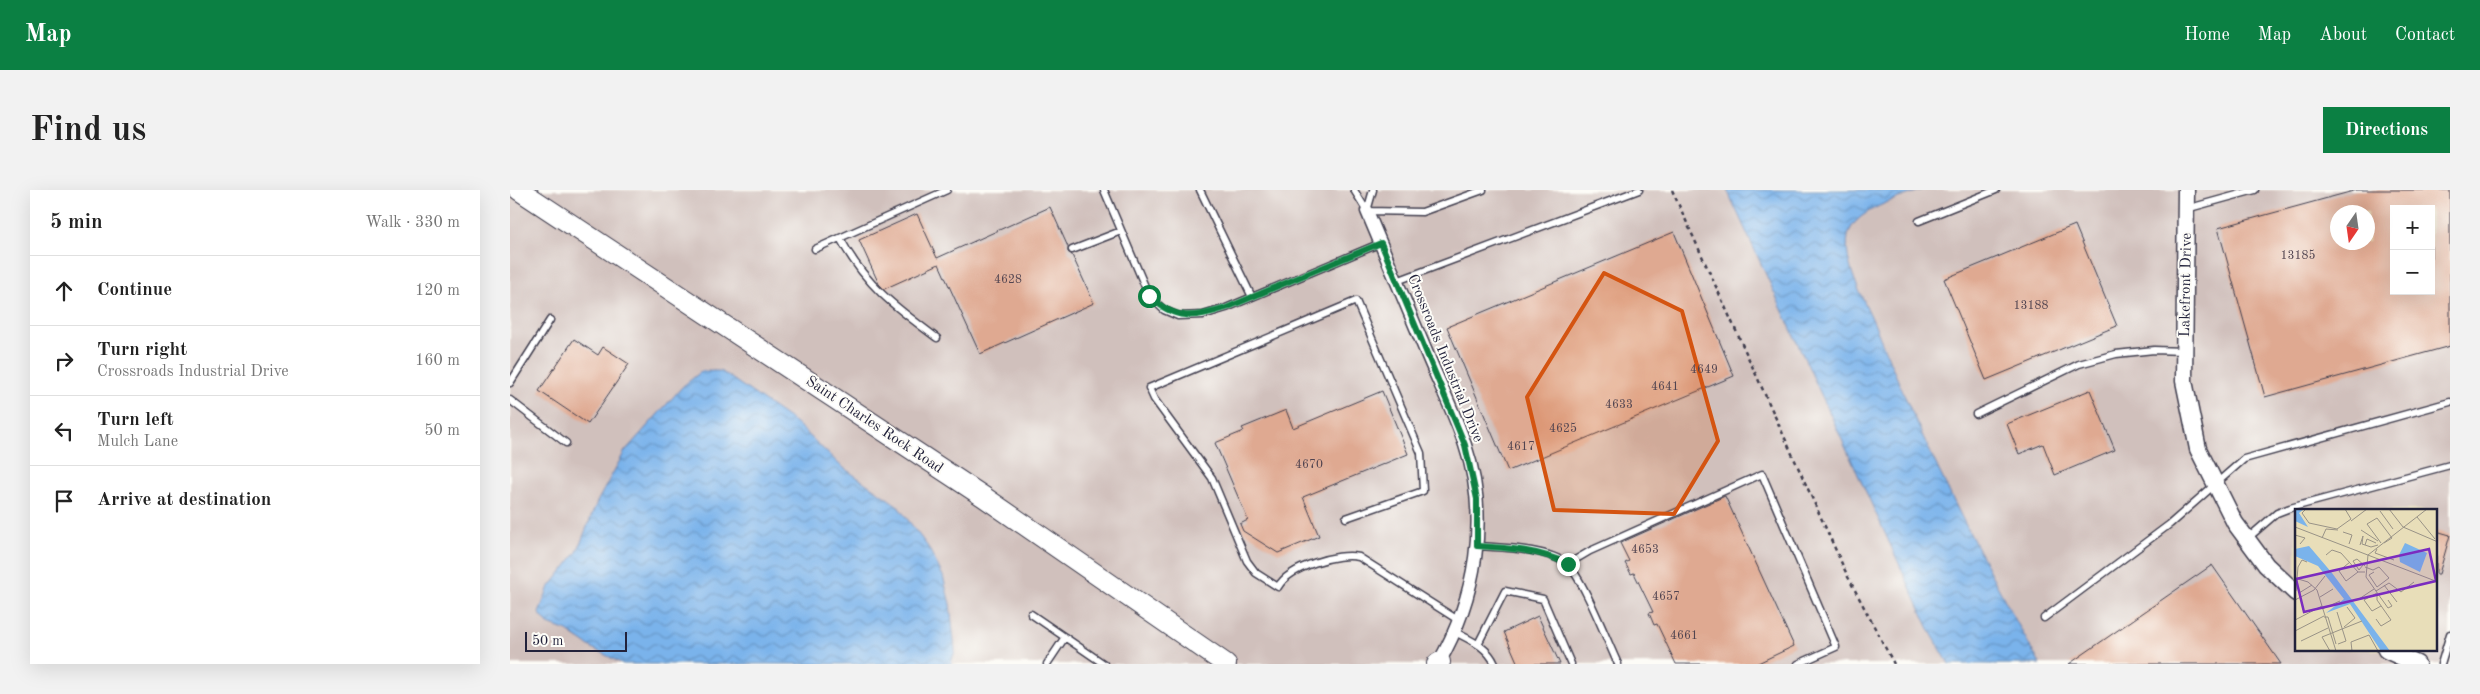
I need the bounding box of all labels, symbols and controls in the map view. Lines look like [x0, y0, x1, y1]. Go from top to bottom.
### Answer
text: Map [25, 23, 72, 47]
text: Home [2184, 26, 2230, 44]
text: Map [2258, 26, 2291, 44]
text: About [2319, 26, 2367, 44]
text: Contact [2395, 26, 2455, 44]
button: Directions [2323, 107, 2450, 153]
text: Find us [30, 113, 146, 148]
north arrow [2330, 205, 2375, 250]
map controls [2390, 205, 2435, 295]
button: + [2390, 205, 2435, 250]
text: 5 min [50, 212, 103, 233]
text: Walk · 330 m [365, 215, 460, 231]
street label: Lakefront Drive [2178, 233, 2195, 337]
house number: 13185 [2281, 249, 2315, 262]
button: − [2390, 250, 2435, 295]
street label: Crossroads Industrial Drive [1404, 272, 1485, 445]
house number: 4628 [994, 274, 1022, 286]
icon: ahead [50, 277, 78, 305]
text: Continue [97, 281, 172, 300]
text: 120 m [415, 283, 460, 299]
route start [1138, 285, 1161, 308]
house number: 13188 [2014, 300, 2048, 312]
text: Turn right [97, 341, 187, 360]
icon: right [50, 347, 78, 375]
text: 160 m [415, 353, 460, 369]
text: Crossroads Industrial Drive [97, 364, 289, 380]
house number: 4649 [1690, 364, 1718, 376]
street label: Saint Charles Rock Road [803, 374, 946, 477]
house number: 4641 [1651, 381, 1679, 393]
house number: 4633 [1605, 399, 1633, 411]
text: Turn left [97, 411, 174, 430]
icon: left [50, 417, 78, 445]
house number: 4625 [1549, 422, 1577, 435]
text: 50 m [424, 423, 460, 439]
text: Mulch Lane [97, 434, 178, 450]
house number: 4617 [1507, 441, 1535, 453]
house number: 4670 [1295, 459, 1323, 471]
icon: arrive [50, 487, 78, 515]
text: Arrive at destination [97, 491, 271, 510]
inset map [2295, 509, 2438, 652]
house number: 4653 [1631, 543, 1659, 556]
route end [1557, 553, 1580, 576]
house number: 4657 [1652, 590, 1680, 603]
scale bar [525, 629, 628, 652]
house number: 4661 [1670, 630, 1698, 642]
text: 50 m [532, 634, 563, 648]

